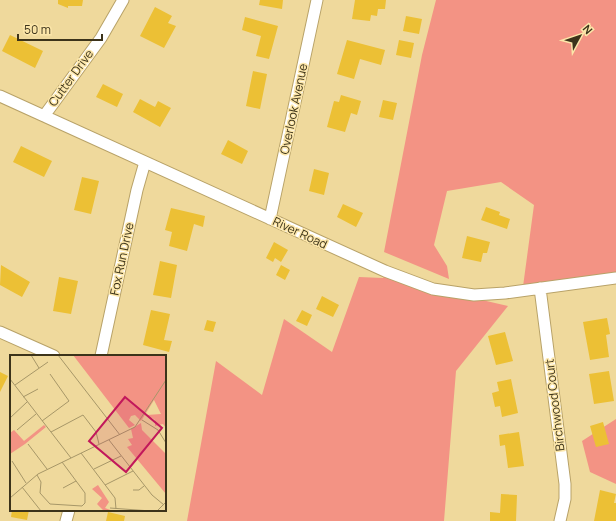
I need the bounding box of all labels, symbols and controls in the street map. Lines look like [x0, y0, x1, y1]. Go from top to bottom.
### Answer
scale bar [18, 16, 102, 42]
north arrow [560, 16, 600, 56]
text: 50 m [24, 21, 51, 38]
text: N [580, 21, 596, 37]
street label: Cutter Drive [44, 46, 97, 110]
street label: Overlook Avenue [276, 62, 311, 156]
street label: River Road [270, 213, 330, 253]
street label: Fox Run Drive [106, 221, 138, 297]
inset map [10, 355, 166, 511]
street label: Birchwood Court [540, 358, 569, 452]

